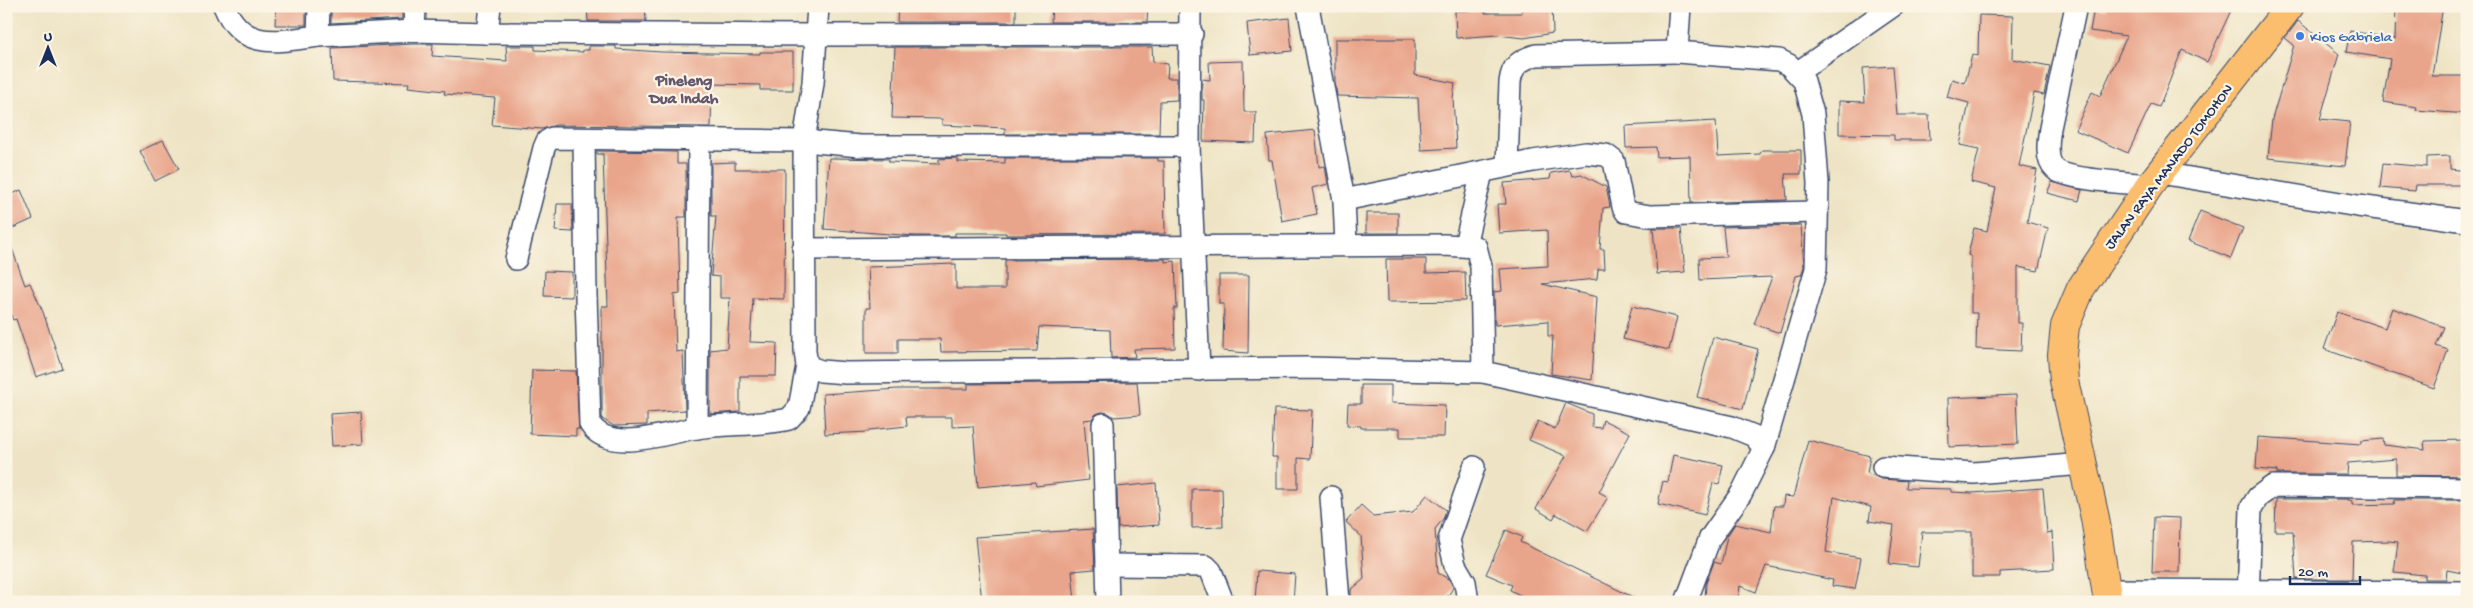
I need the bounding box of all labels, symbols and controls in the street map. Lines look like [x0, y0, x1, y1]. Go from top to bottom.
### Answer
north arrow [22, 22, 72, 72]
text: U [44, 29, 52, 46]
place label: Kios Gabriela [2310, 29, 2393, 47]
marker: Kios Gabriela [2294, 30, 2306, 42]
district label: Pineleng Dua Indah [648, 73, 719, 110]
street label: JALAN RAYA MANADO TOMOHON [2101, 81, 2238, 253]
scale bar [2290, 553, 2360, 585]
text: 20 m [2298, 564, 2328, 582]

